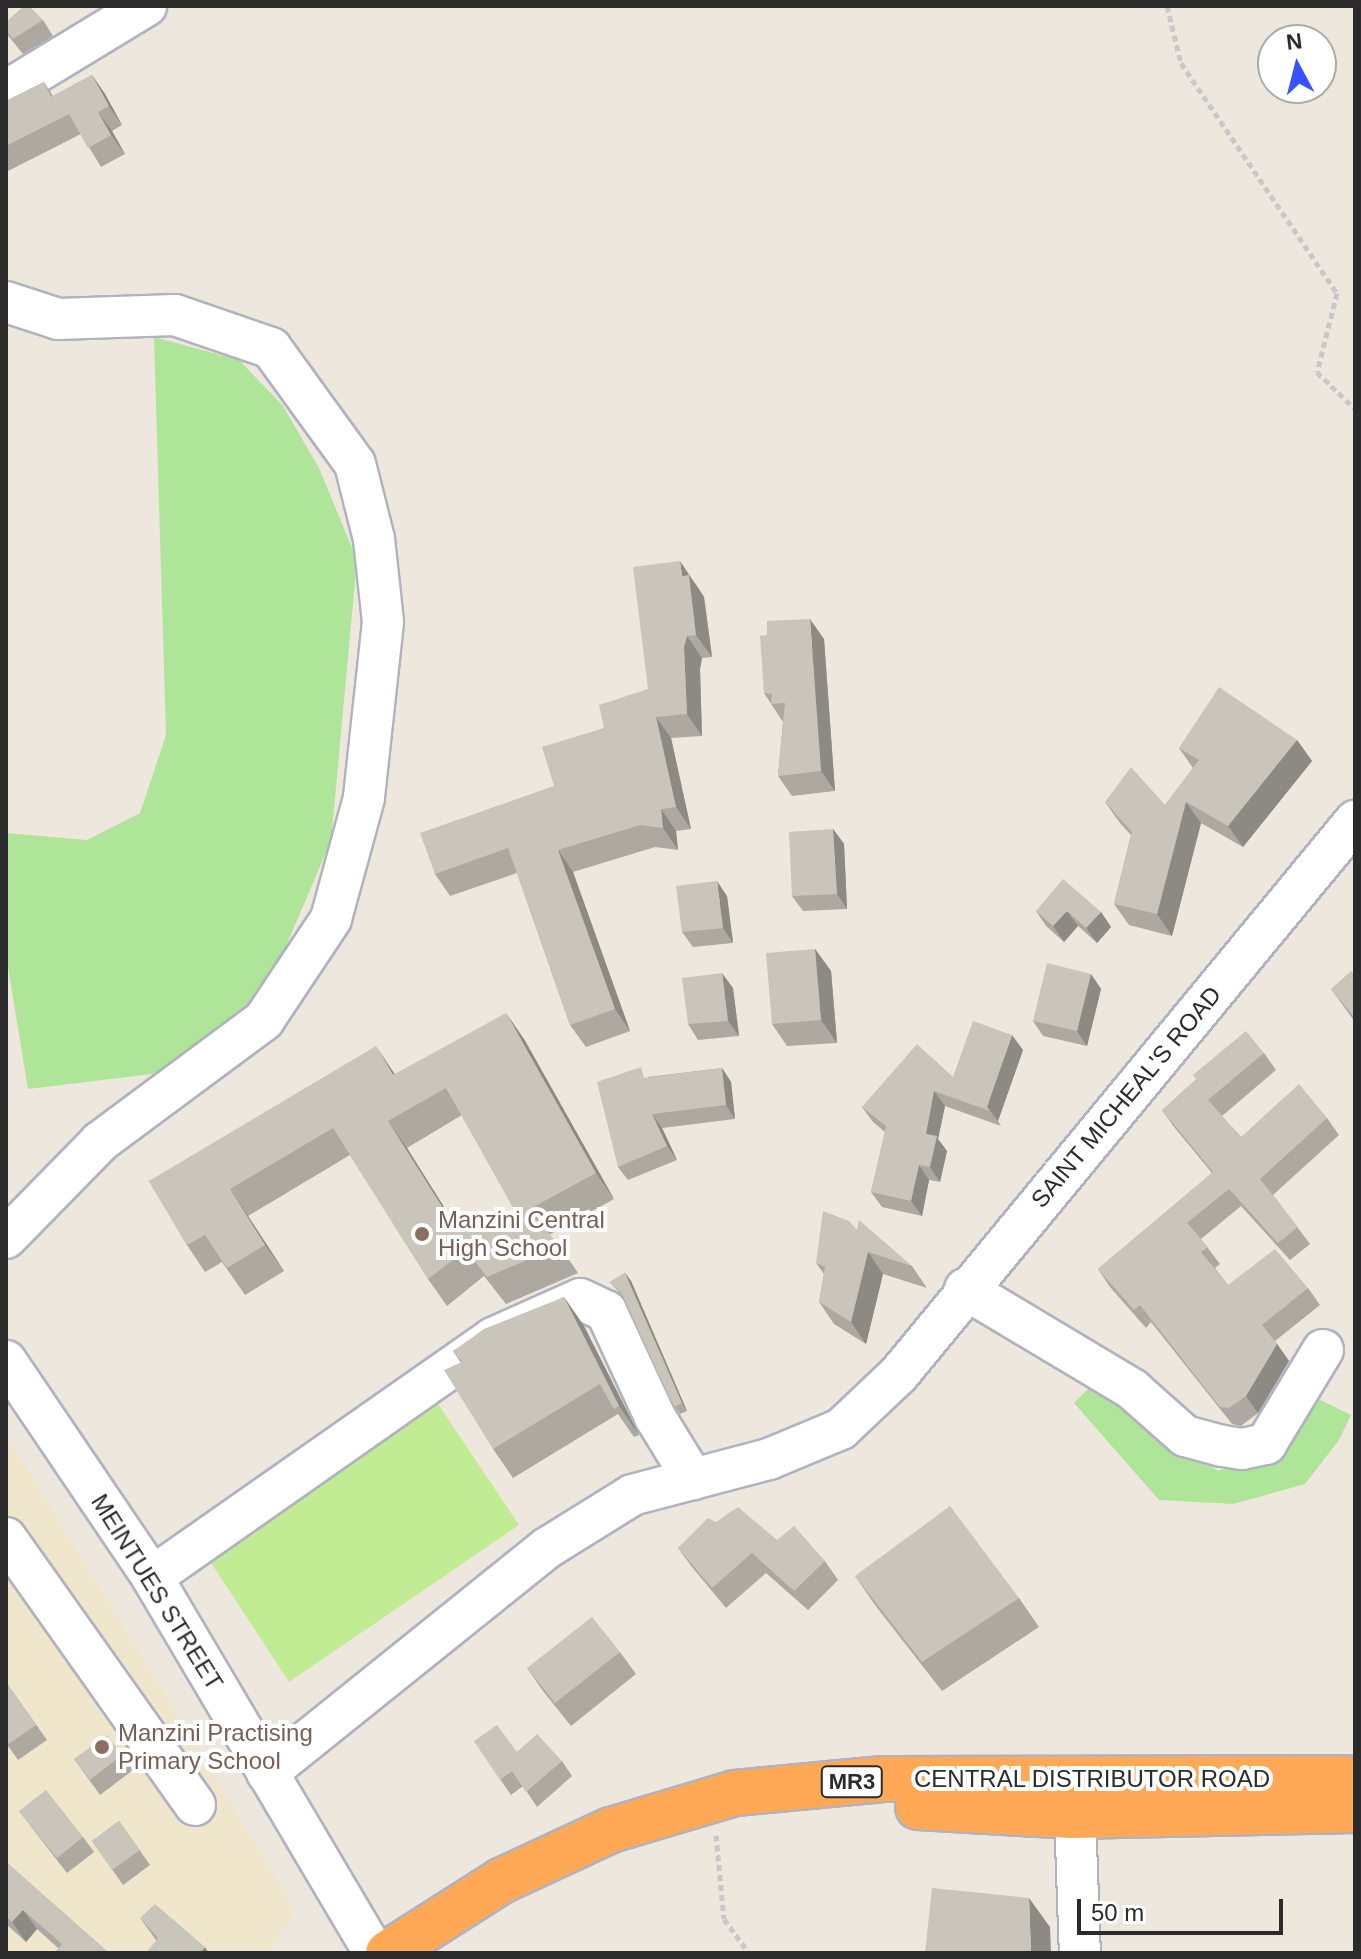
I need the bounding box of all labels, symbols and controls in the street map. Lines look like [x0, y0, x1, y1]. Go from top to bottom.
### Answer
north arrow [1257, 24, 1337, 104]
text: N [1285, 28, 1304, 55]
street label: SAINT MICHEAL'S ROAD [1025, 980, 1227, 1214]
place label: Manzini Central High School [438, 1206, 605, 1262]
marker: Manzini Central High School [413, 1225, 431, 1243]
street label: MEINTUES STREET [85, 1489, 229, 1695]
place label: Manzini Practising Primary School [118, 1719, 313, 1775]
marker: Manzini Practising Primary School [93, 1738, 111, 1756]
road number: MR3 [820, 1764, 884, 1800]
street label: CENTRAL DISTRIBUTOR ROAD [914, 1765, 1270, 1793]
scale bar [1081, 1883, 1287, 1933]
text: 50 m [1091, 1899, 1144, 1926]

